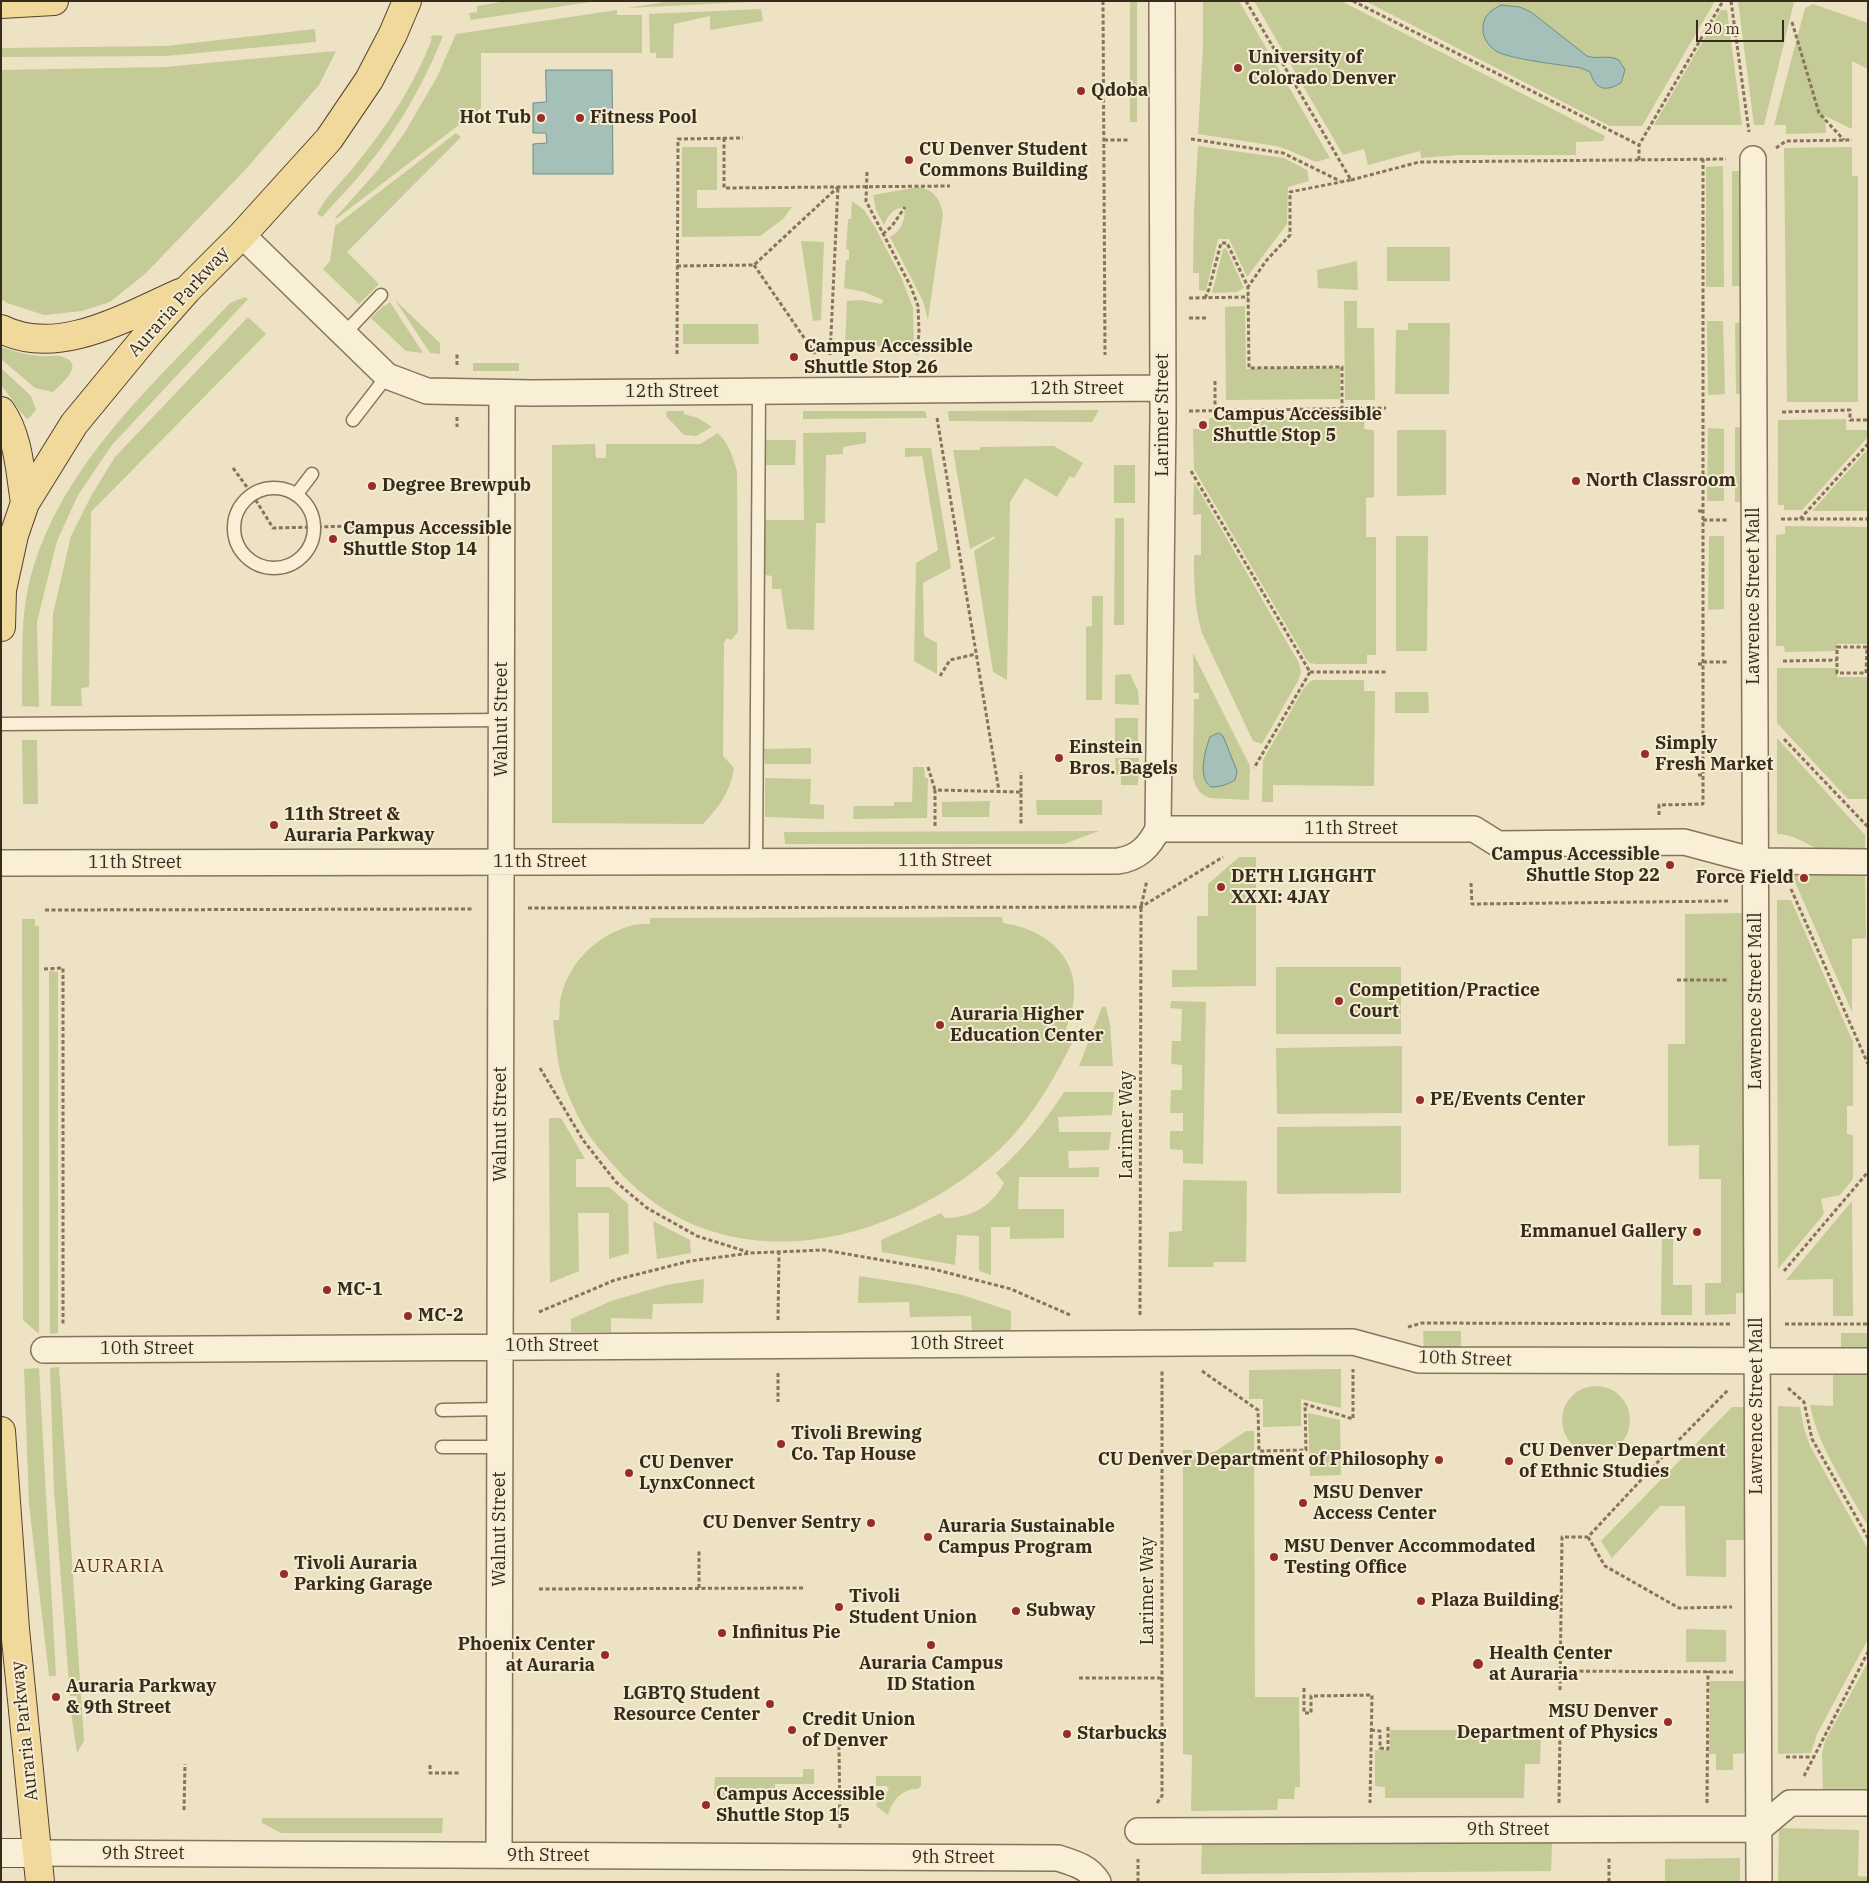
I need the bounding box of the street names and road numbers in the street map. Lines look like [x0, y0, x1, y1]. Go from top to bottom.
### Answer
street label: Auraria Parkway [124, 242, 234, 362]
street label: Larimer Street [1152, 353, 1174, 477]
street label: 12th Street [1030, 378, 1124, 400]
street label: 12th Street [625, 381, 719, 403]
street label: Lawrence Street Mall [1743, 507, 1765, 685]
street label: Walnut Street [491, 661, 513, 777]
street label: 11th Street [1304, 818, 1398, 840]
street label: 11th Street [898, 850, 992, 872]
street label: 11th Street [493, 851, 587, 873]
street label: 11th Street [88, 852, 182, 874]
street label: Lawrence Street Mall [1745, 912, 1767, 1090]
street label: Walnut Street [490, 1066, 512, 1182]
street label: Larimer Way [1116, 1071, 1138, 1179]
street label: Lawrence Street Mall [1746, 1317, 1768, 1495]
street label: 10th Street [910, 1333, 1004, 1355]
street label: 10th Street [505, 1335, 599, 1357]
street label: 10th Street [100, 1338, 194, 1360]
street label: 10th Street [1418, 1347, 1512, 1371]
street label: Walnut Street [489, 1471, 511, 1587]
street label: Larimer Way [1137, 1537, 1159, 1645]
street label: Auraria Parkway [7, 1660, 43, 1802]
street label: 9th Street [1466, 1819, 1550, 1841]
street label: 9th Street [101, 1843, 185, 1865]
street label: 9th Street [506, 1845, 590, 1867]
street label: 9th Street [911, 1847, 995, 1869]

